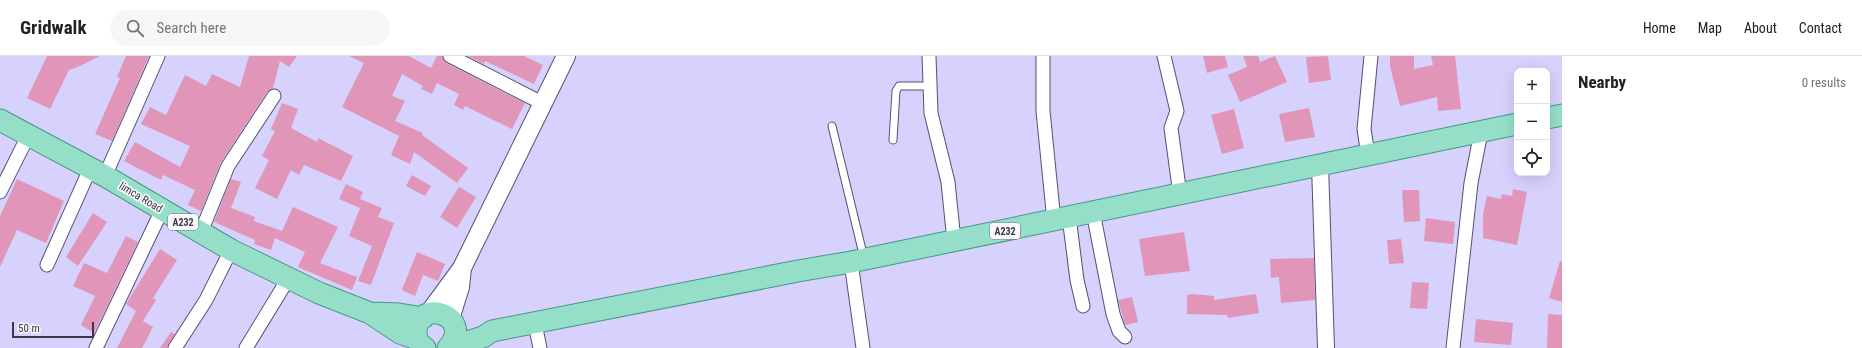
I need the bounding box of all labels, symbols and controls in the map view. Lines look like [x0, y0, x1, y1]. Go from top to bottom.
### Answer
search box [110, 10, 390, 46]
text: Gridwalk [20, 16, 86, 39]
icon: search [124, 17, 146, 39]
text: Search here [156, 19, 226, 37]
text: Home [1643, 20, 1676, 36]
text: Map [1698, 20, 1722, 36]
text: About [1744, 20, 1777, 36]
text: Contact [1799, 20, 1842, 36]
map controls [1514, 68, 1550, 176]
button: + [1514, 68, 1550, 104]
text: Nearby [1578, 72, 1626, 92]
text: 0 results [1802, 75, 1846, 90]
button: − [1514, 104, 1550, 140]
button: locate [1514, 140, 1550, 176]
street label: limca Road [117, 179, 165, 215]
road number: A232 [168, 214, 198, 230]
road number: A232 [990, 223, 1020, 239]
scale bar [12, 320, 94, 339]
text: 50 m [18, 322, 40, 335]

